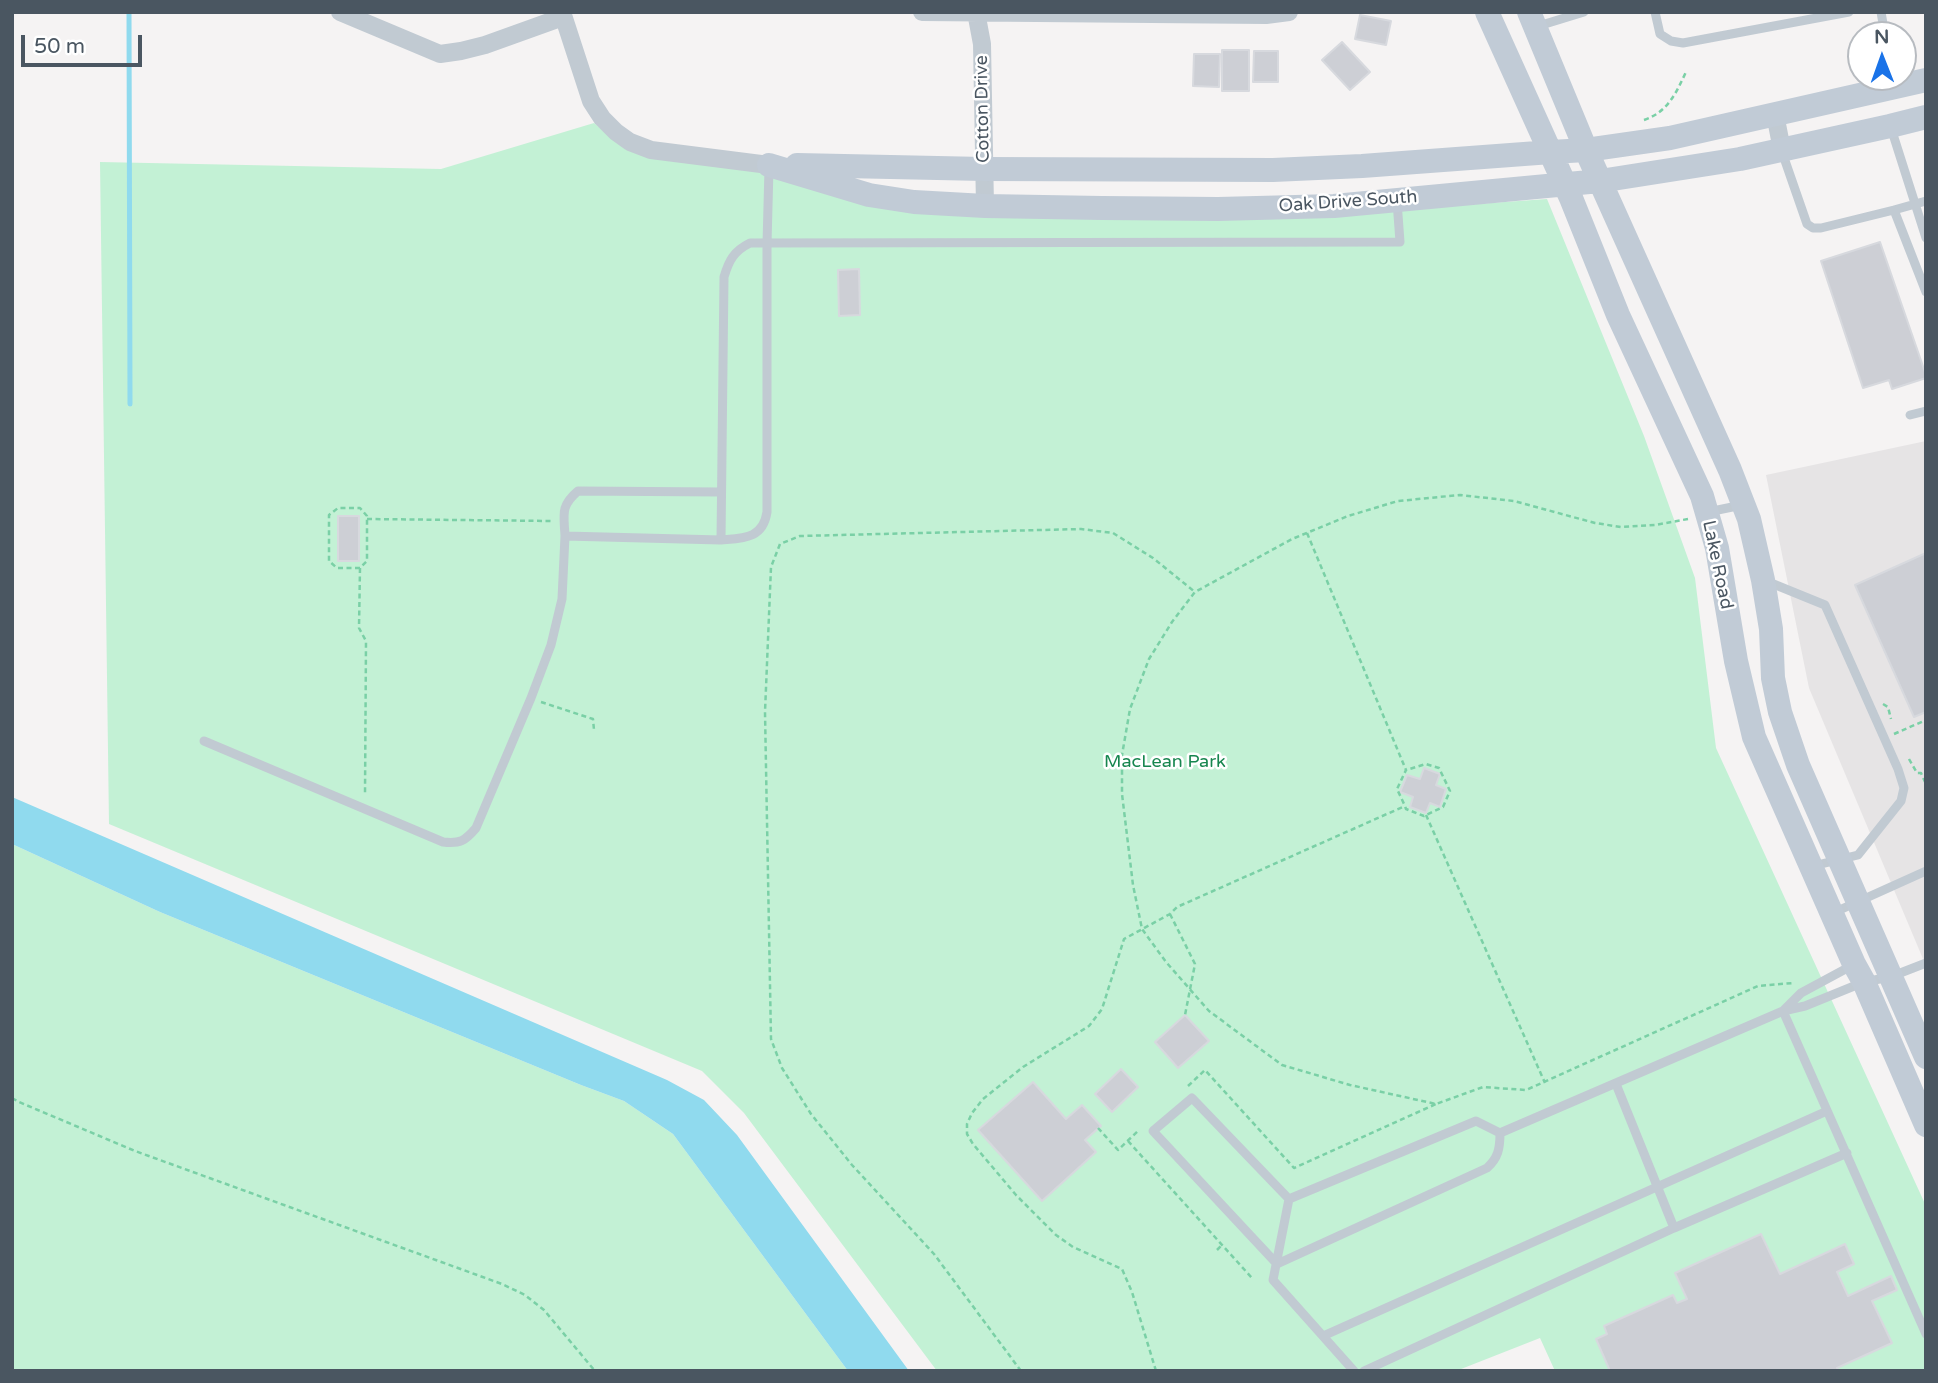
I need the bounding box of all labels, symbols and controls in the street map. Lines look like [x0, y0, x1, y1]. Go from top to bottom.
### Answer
scale bar [24, 21, 145, 65]
north arrow [1847, 21, 1917, 91]
text: N [1874, 26, 1889, 48]
text: 50 m [34, 34, 85, 59]
street label: Cotton Drive [971, 55, 995, 163]
street label: Oak Drive South [1278, 186, 1418, 218]
street label: Lake Road [1697, 519, 1737, 611]
park label: MacLean Park [1104, 751, 1226, 773]

